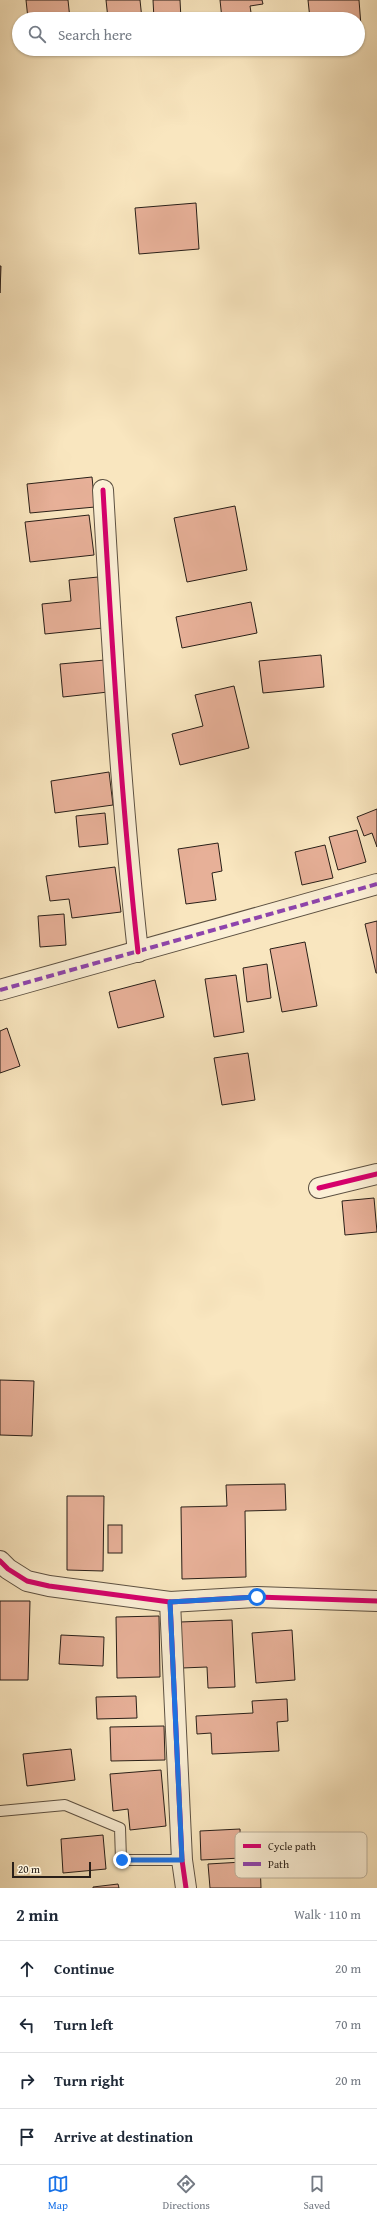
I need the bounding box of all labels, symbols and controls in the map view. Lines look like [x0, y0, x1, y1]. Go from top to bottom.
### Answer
search box [12, 12, 365, 56]
icon: search [26, 23, 48, 45]
text: Search here [58, 24, 132, 45]
route start [248, 1588, 266, 1606]
legend [235, 1832, 367, 1878]
text: Cycle path [268, 1838, 317, 1854]
route end [113, 1851, 131, 1869]
text: Path [268, 1856, 290, 1872]
scale bar [12, 1860, 91, 1879]
text: 20 m [18, 1861, 40, 1877]
text: 2 min [16, 1902, 58, 1927]
text: Walk · 110 m [294, 1905, 361, 1924]
icon: ahead [16, 1958, 38, 1980]
text: Continue [54, 1958, 115, 1979]
text: 20 m [335, 1959, 361, 1978]
icon: left [16, 2014, 38, 2036]
text: Turn left [54, 2014, 113, 2035]
text: 70 m [335, 2015, 361, 2034]
icon: right [16, 2070, 38, 2092]
text: Turn right [54, 2070, 125, 2091]
text: 20 m [335, 2071, 361, 2090]
icon: arrive [16, 2126, 38, 2148]
text: Arrive at destination [54, 2126, 193, 2147]
tab: Map [47, 2173, 69, 2213]
tab: Directions [163, 2173, 210, 2213]
tab: Saved [303, 2173, 330, 2213]

